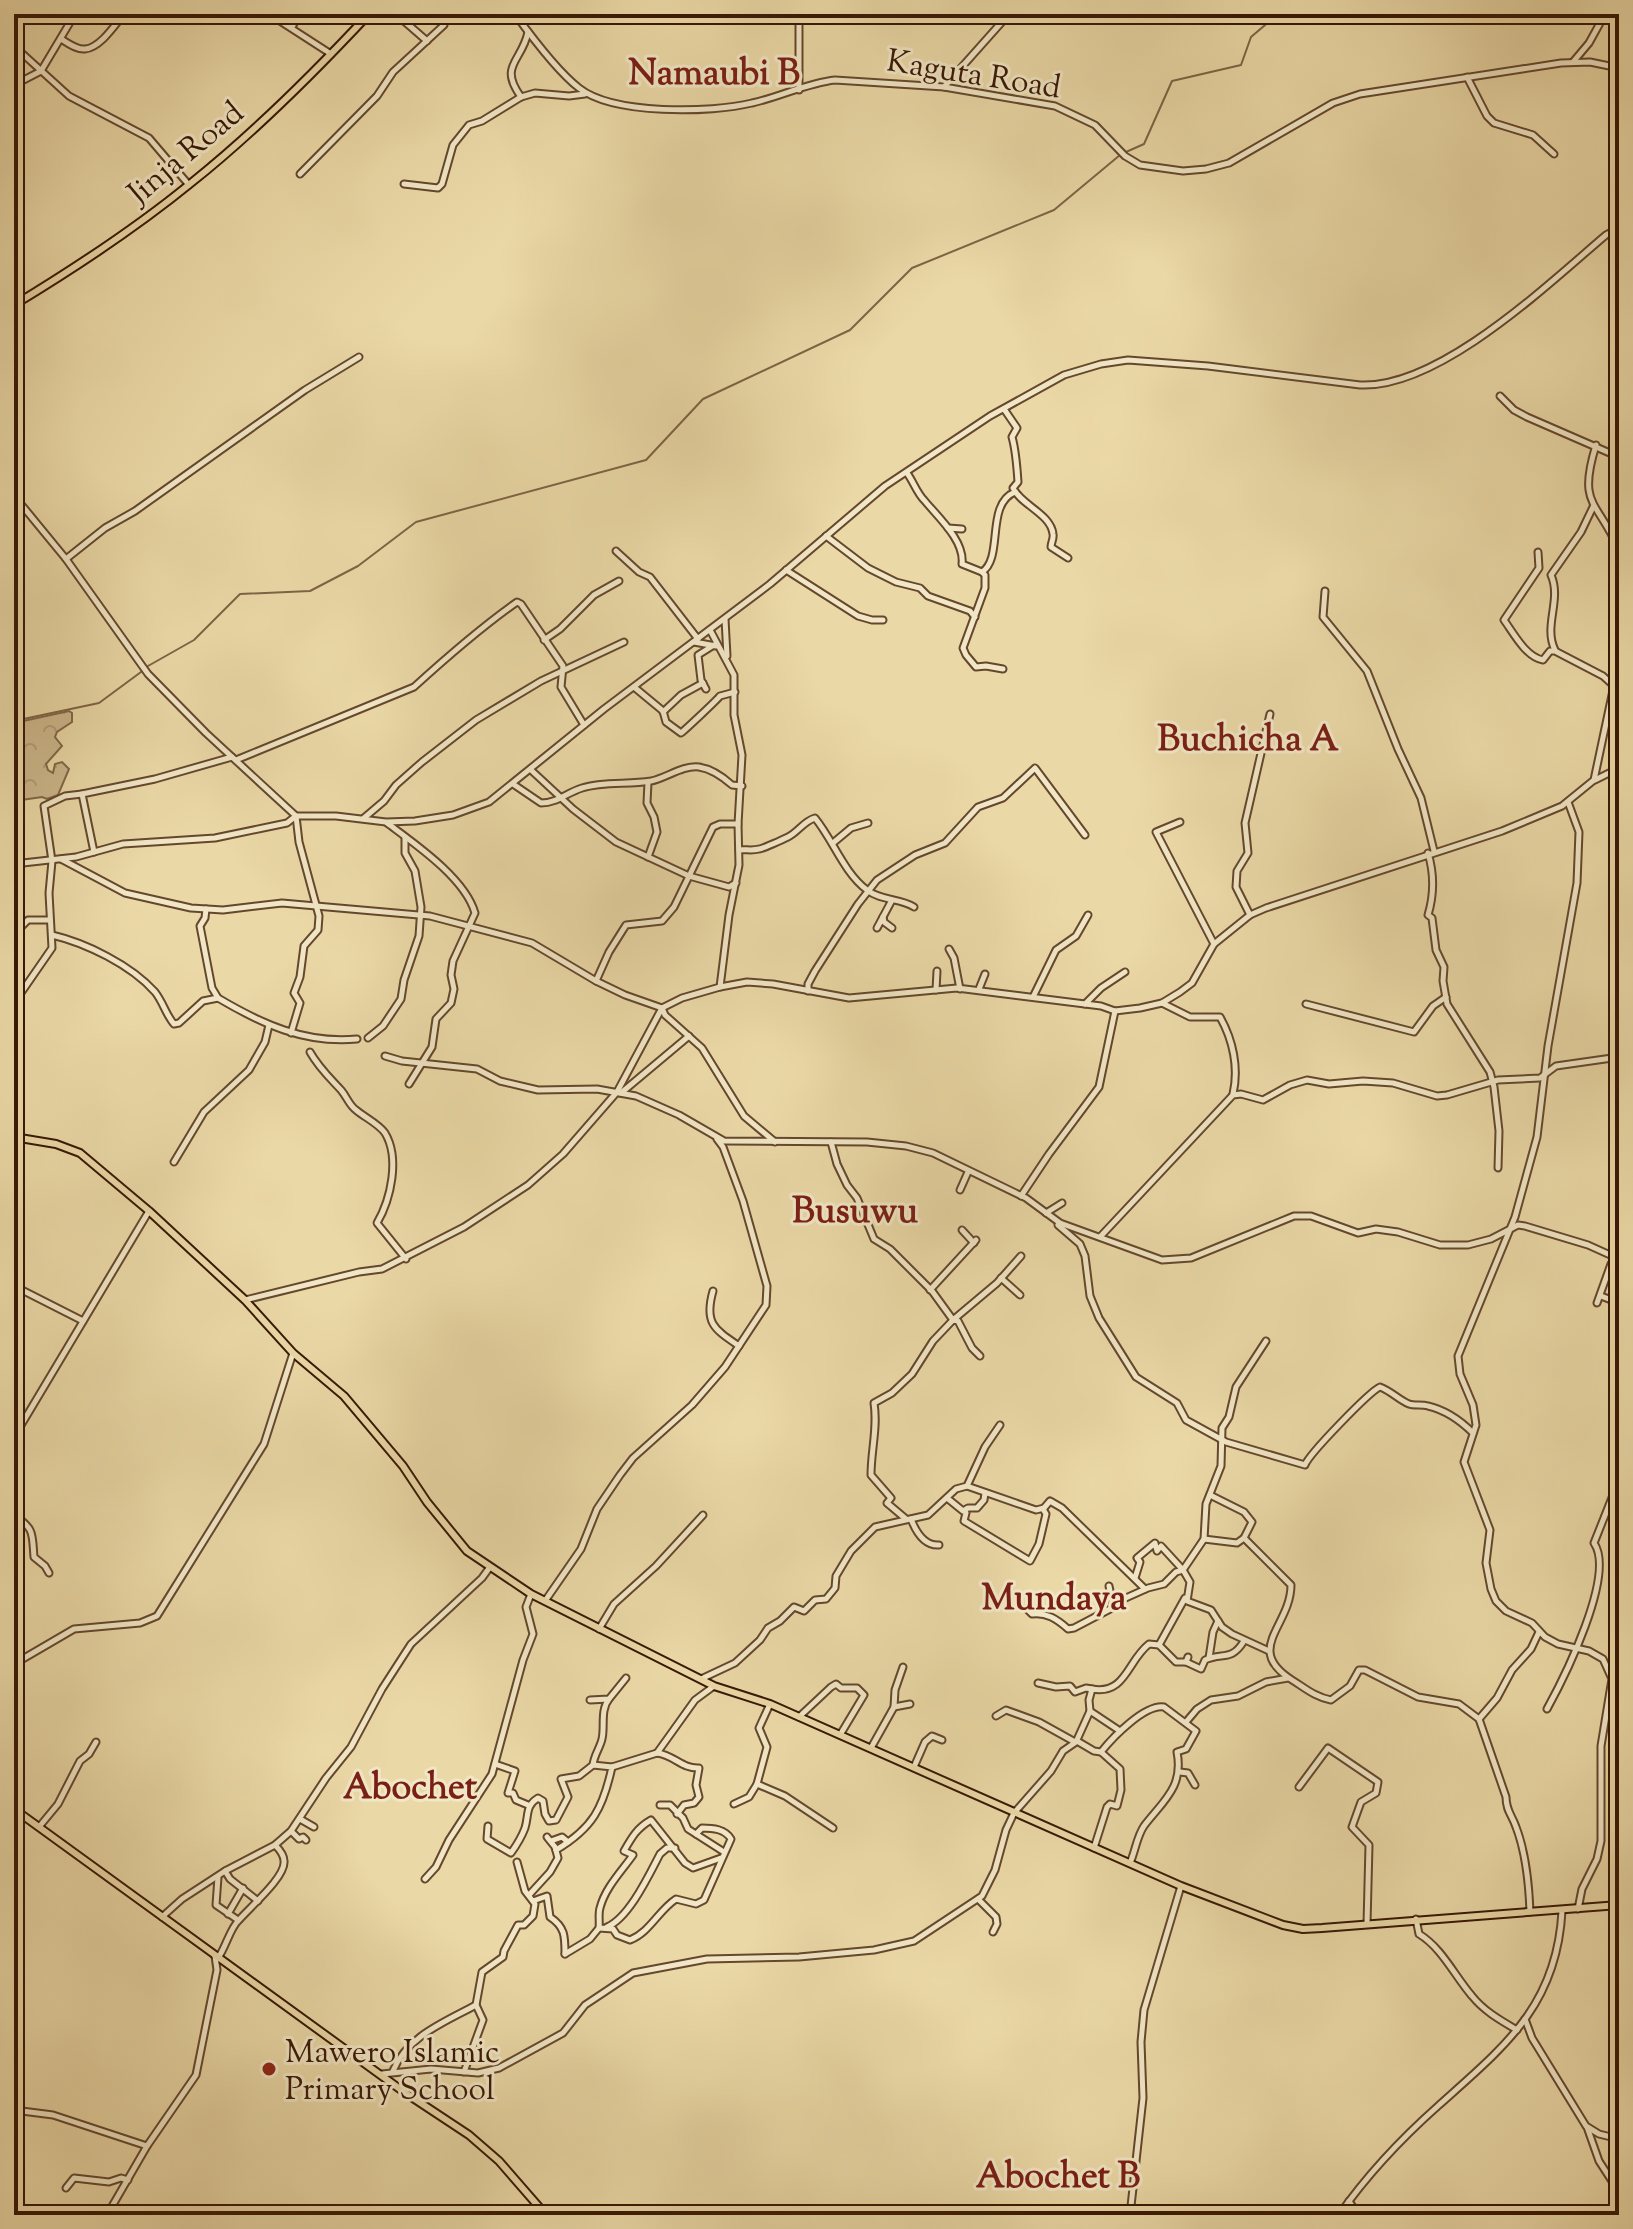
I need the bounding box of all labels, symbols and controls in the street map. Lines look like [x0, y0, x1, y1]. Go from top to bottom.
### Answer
street label: Kaguta Road [883, 39, 1064, 112]
district label: Namaubi B [628, 49, 800, 101]
street label: Jinja Road [117, 92, 255, 218]
district label: Buchicha A [1157, 715, 1339, 767]
district label: Busuwu [792, 1187, 918, 1239]
district label: Mundaya [981, 1574, 1127, 1626]
district label: Abochet [343, 1763, 478, 1815]
place label: Mawero Islamic Primary School [285, 2031, 500, 2114]
marker: Mawero Islamic Primary School [260, 2060, 278, 2078]
district label: Abochet B [976, 2152, 1141, 2204]

